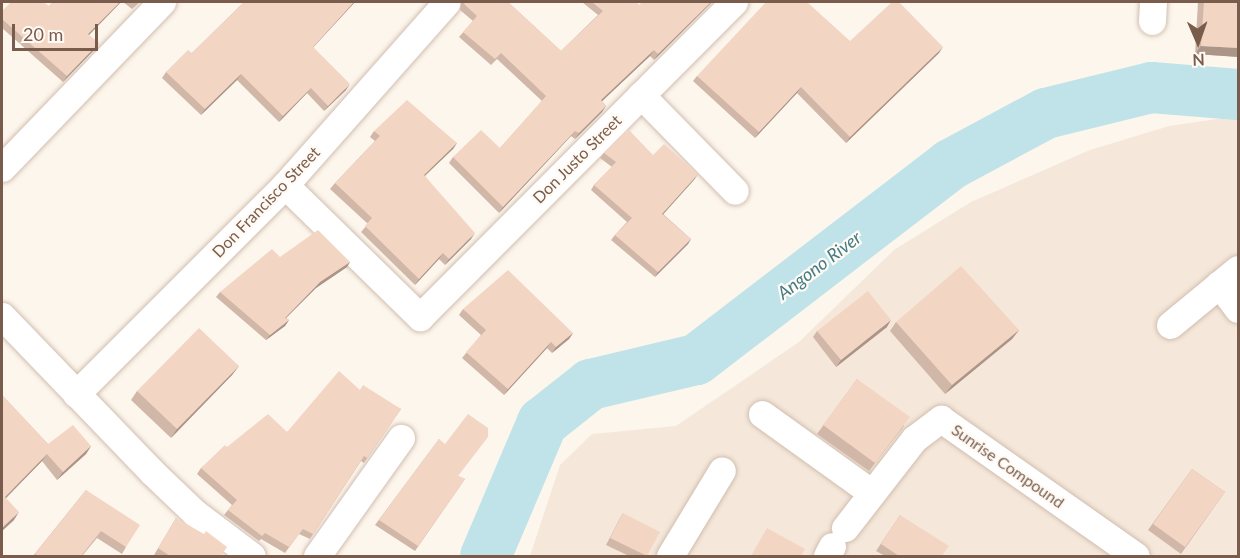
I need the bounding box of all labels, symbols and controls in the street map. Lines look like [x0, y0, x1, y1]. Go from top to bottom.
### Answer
scale bar [15, 12, 100, 50]
north arrow [1168, 12, 1228, 72]
text: 20 m [23, 23, 63, 45]
text: N [1192, 51, 1205, 70]
street label: Don Justo Street [529, 111, 625, 207]
street label: Don Francisco Street [208, 143, 324, 261]
water label: Angono River [773, 226, 865, 304]
street label: Sunrise Compound [948, 420, 1068, 512]

